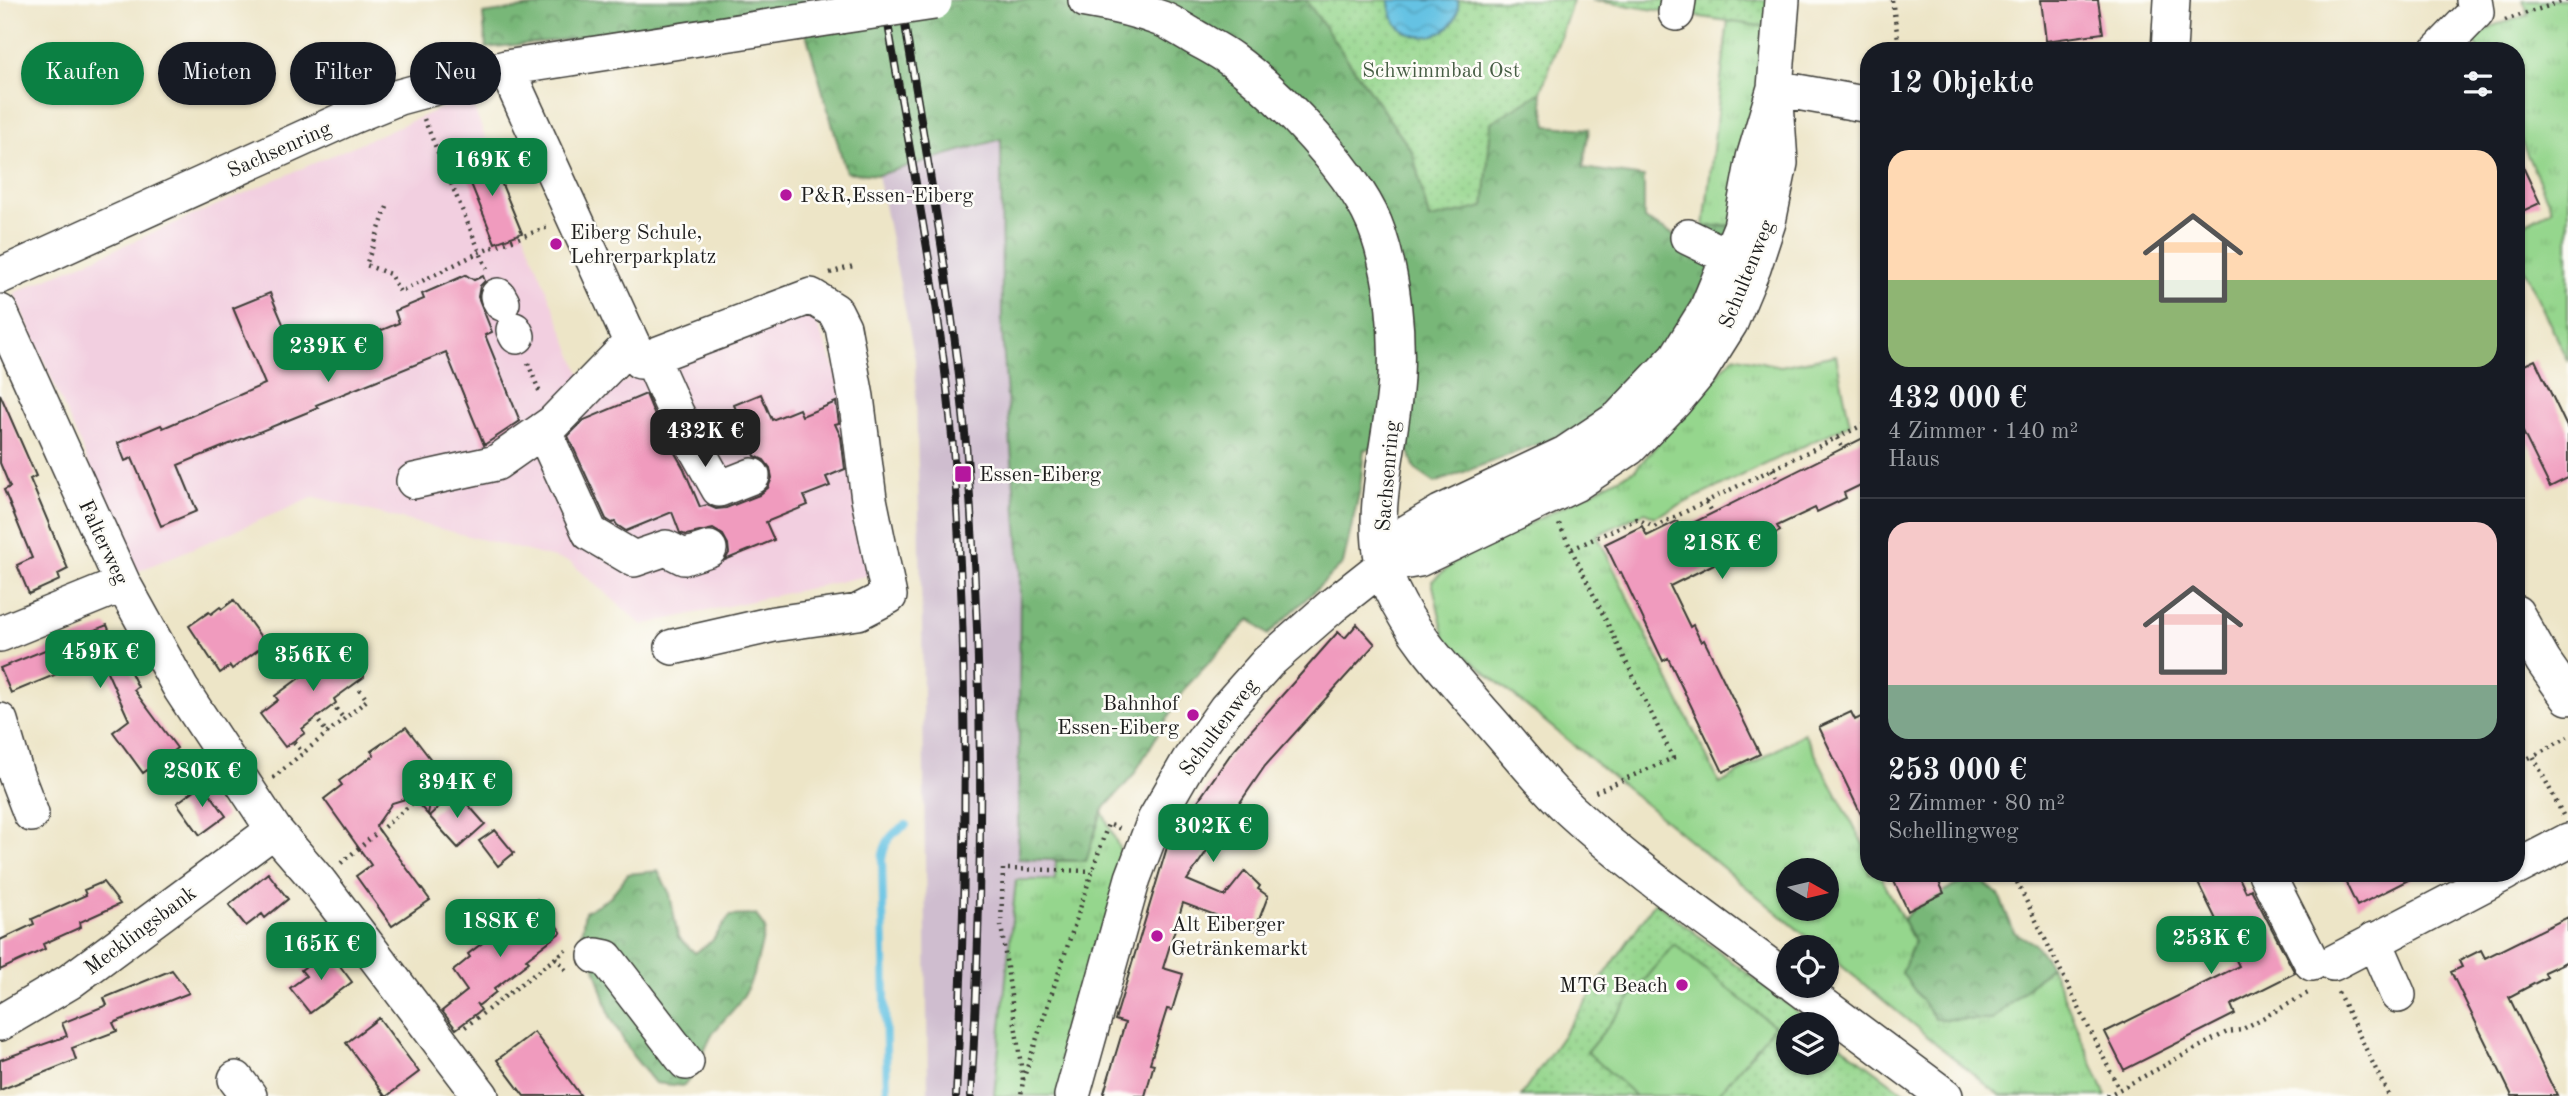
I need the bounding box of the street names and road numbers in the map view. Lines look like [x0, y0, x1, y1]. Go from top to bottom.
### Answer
street label: Sachsenring [225, 118, 335, 183]
street label: Schultenweg [1716, 217, 1779, 332]
street label: Sachsenring [1373, 419, 1404, 532]
street label: Falterweg [74, 497, 132, 589]
street label: Schultenweg [1176, 675, 1263, 780]
street label: Mecklingsbank [81, 882, 201, 980]

